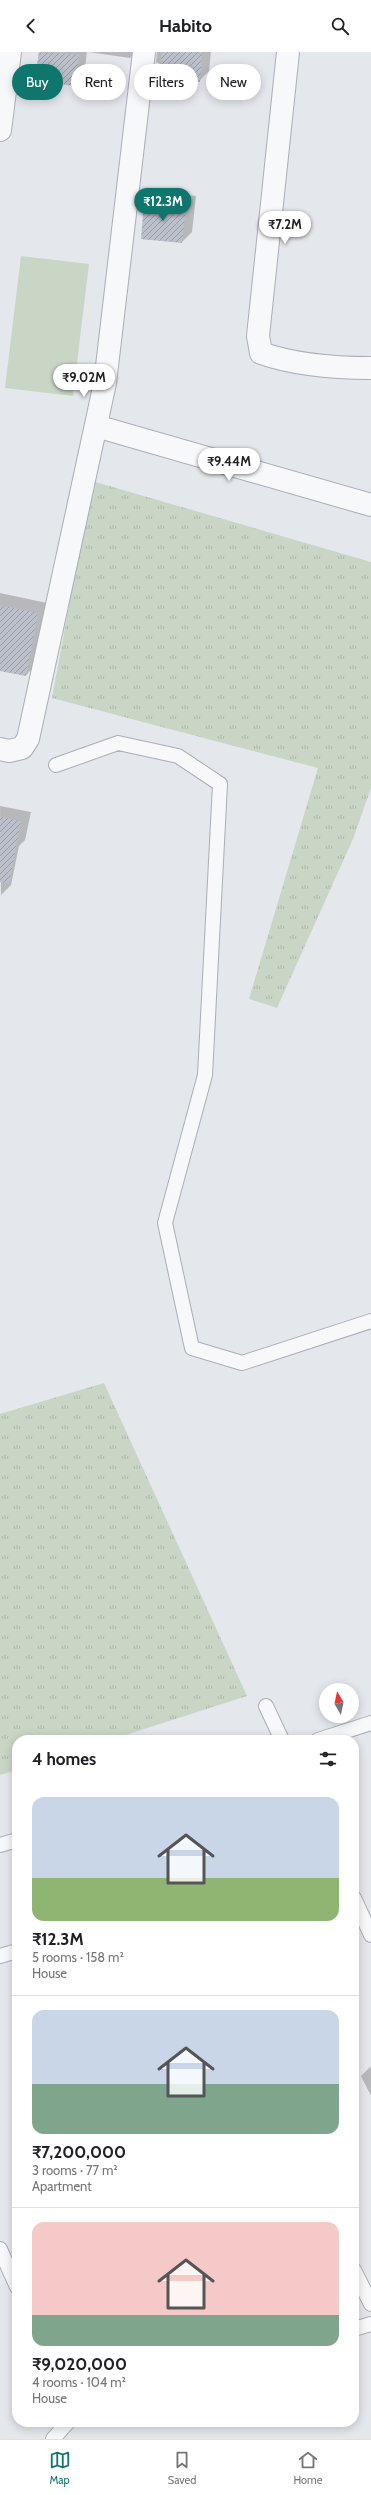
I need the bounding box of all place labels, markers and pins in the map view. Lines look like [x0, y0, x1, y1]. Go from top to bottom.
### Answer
pin: ₹12.3M [130, 188, 196, 222]
pin: ₹7.2M [257, 211, 313, 245]
pin: ₹9.02M [51, 364, 117, 398]
pin: ₹9.44M [196, 448, 262, 482]

